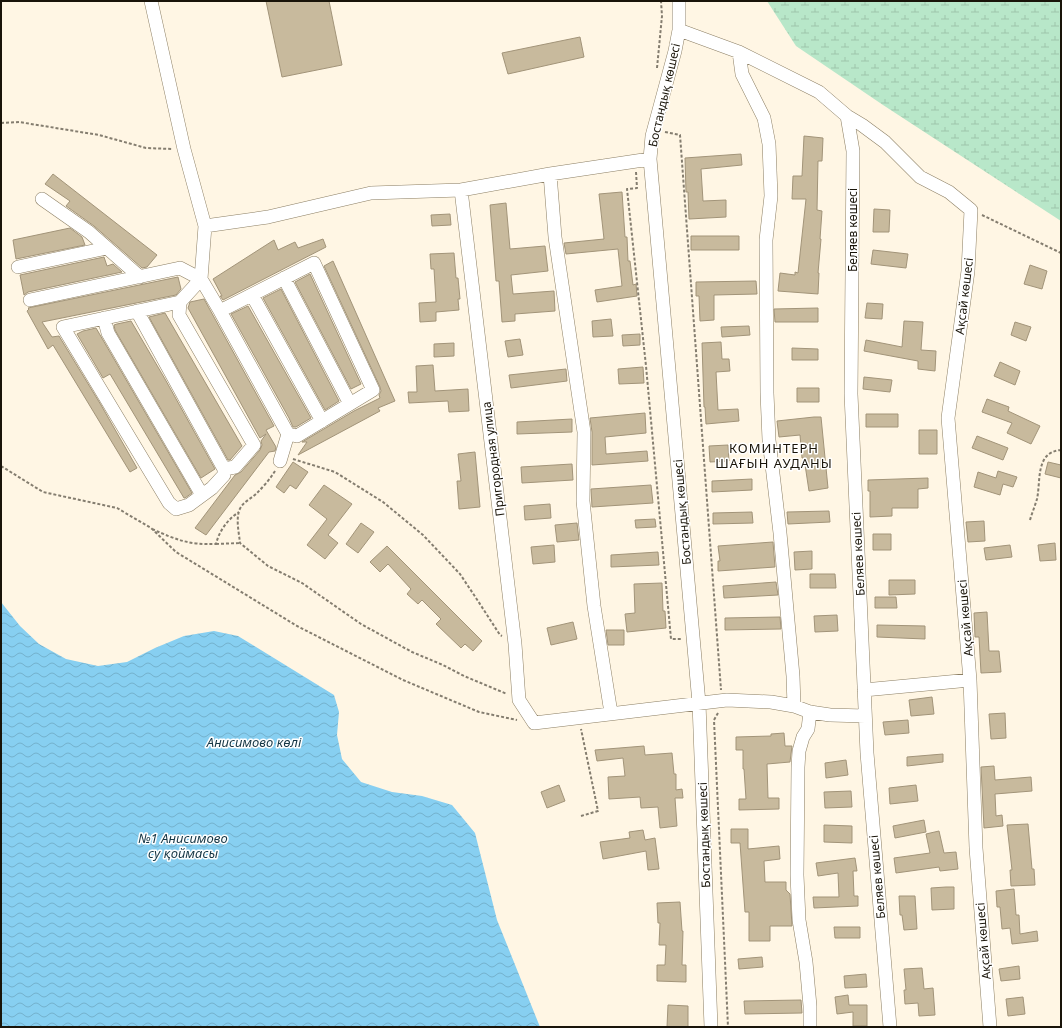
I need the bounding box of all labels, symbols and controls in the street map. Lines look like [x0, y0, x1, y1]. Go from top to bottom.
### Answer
street label: Бостандық көшесі [644, 41, 684, 149]
street label: Беляев көшесі [844, 188, 861, 272]
street label: Ақсай көшесі [951, 257, 977, 335]
street label: Пригородная улица [478, 401, 508, 517]
district label: КОМИНТЕРН ШАҒЫН АУДАНЫ [715, 439, 833, 472]
street label: Бостандық көшесі [669, 458, 695, 566]
street label: Беляев көшесі [847, 512, 869, 596]
street label: Ақсай көшесі [953, 579, 977, 657]
water label: Анисимово көлі [206, 733, 302, 751]
street label: Бостандық көшесі [694, 782, 714, 888]
water label: №1 Анисимово су қоймасы [138, 829, 228, 862]
street label: Беляев көшесі [865, 834, 889, 920]
street label: Ақсай көшесі [971, 902, 995, 980]

